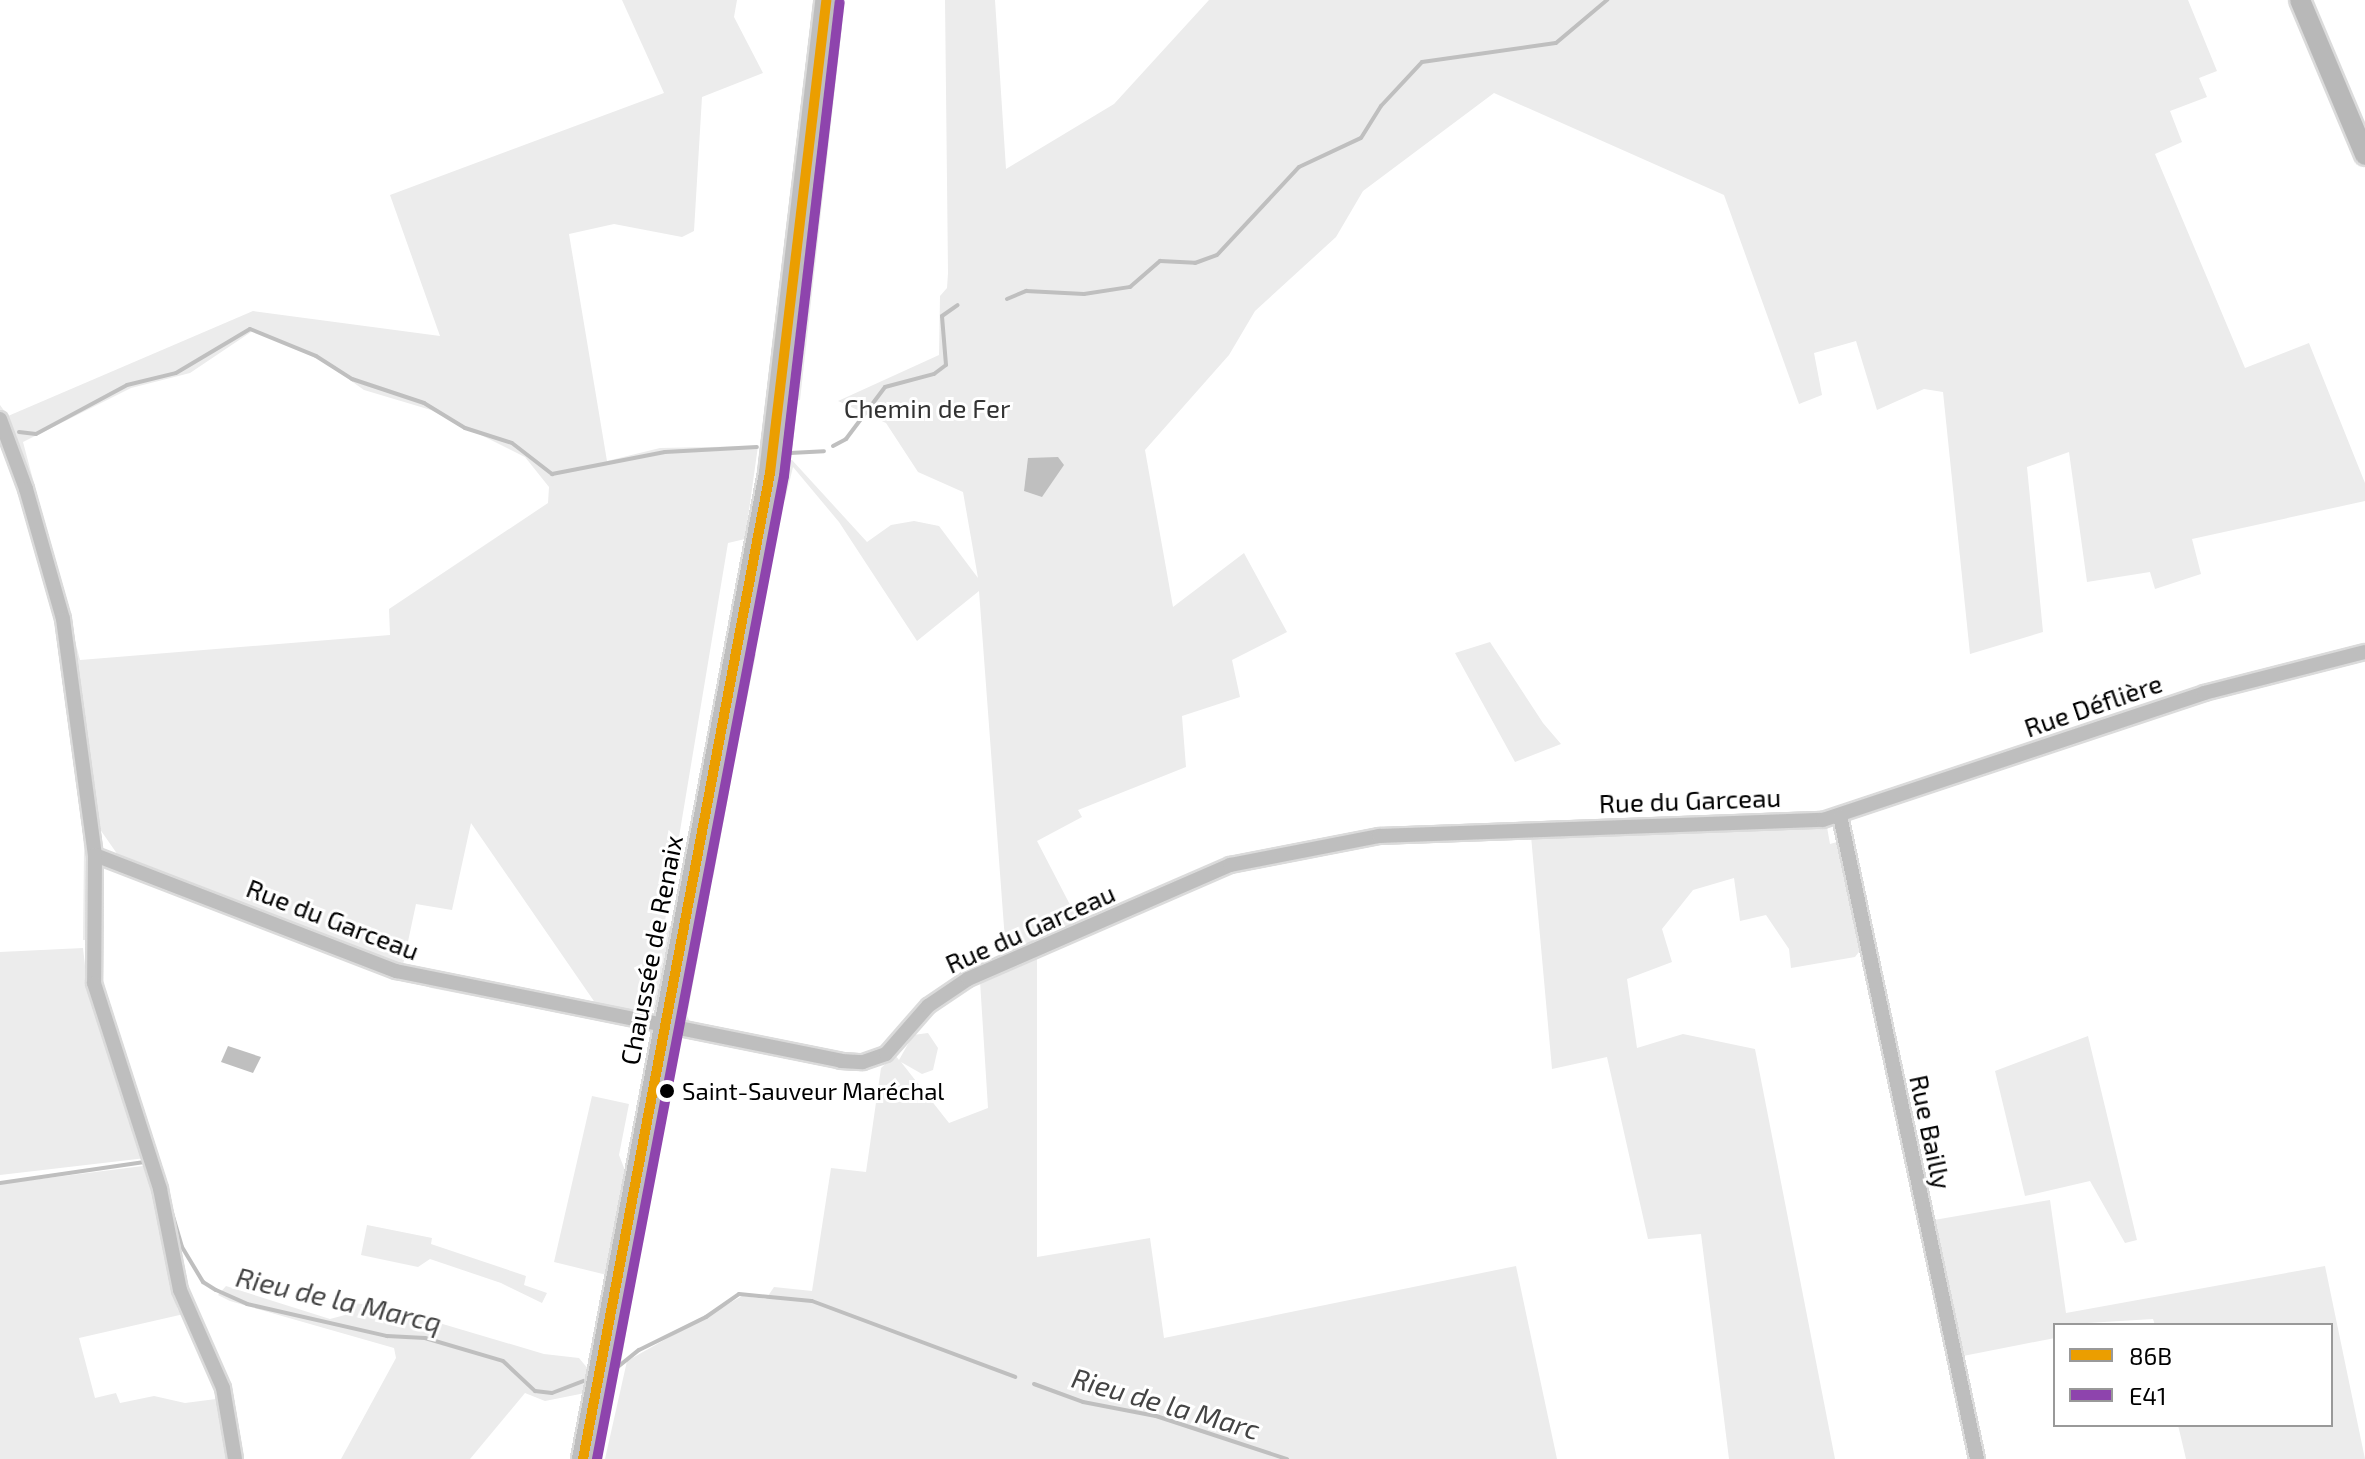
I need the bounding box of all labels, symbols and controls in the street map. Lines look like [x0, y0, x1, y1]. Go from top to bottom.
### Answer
park label: Chemin de Fer [844, 392, 1010, 424]
street label: Rue Déflière [2020, 667, 2166, 743]
street label: Rue du Garceau [1598, 781, 1782, 819]
street label: Chaussée de Renaix [613, 833, 689, 1067]
street label: Rue du Garceau [242, 872, 424, 966]
street label: Rue du Garceau [940, 877, 1120, 979]
street label: Rue Bailly [1904, 1072, 1958, 1192]
place label: Saint-Sauveur Maréchal [682, 1077, 945, 1105]
marker: Saint-Sauveur Maréchal [659, 1083, 675, 1099]
water label: Rieu de la Marcq [233, 1259, 445, 1339]
legend [2053, 1323, 2333, 1427]
text: 86B [2129, 1341, 2172, 1370]
water label: Rieu de la Marc [1068, 1360, 1264, 1446]
text: E41 [2129, 1381, 2167, 1410]

